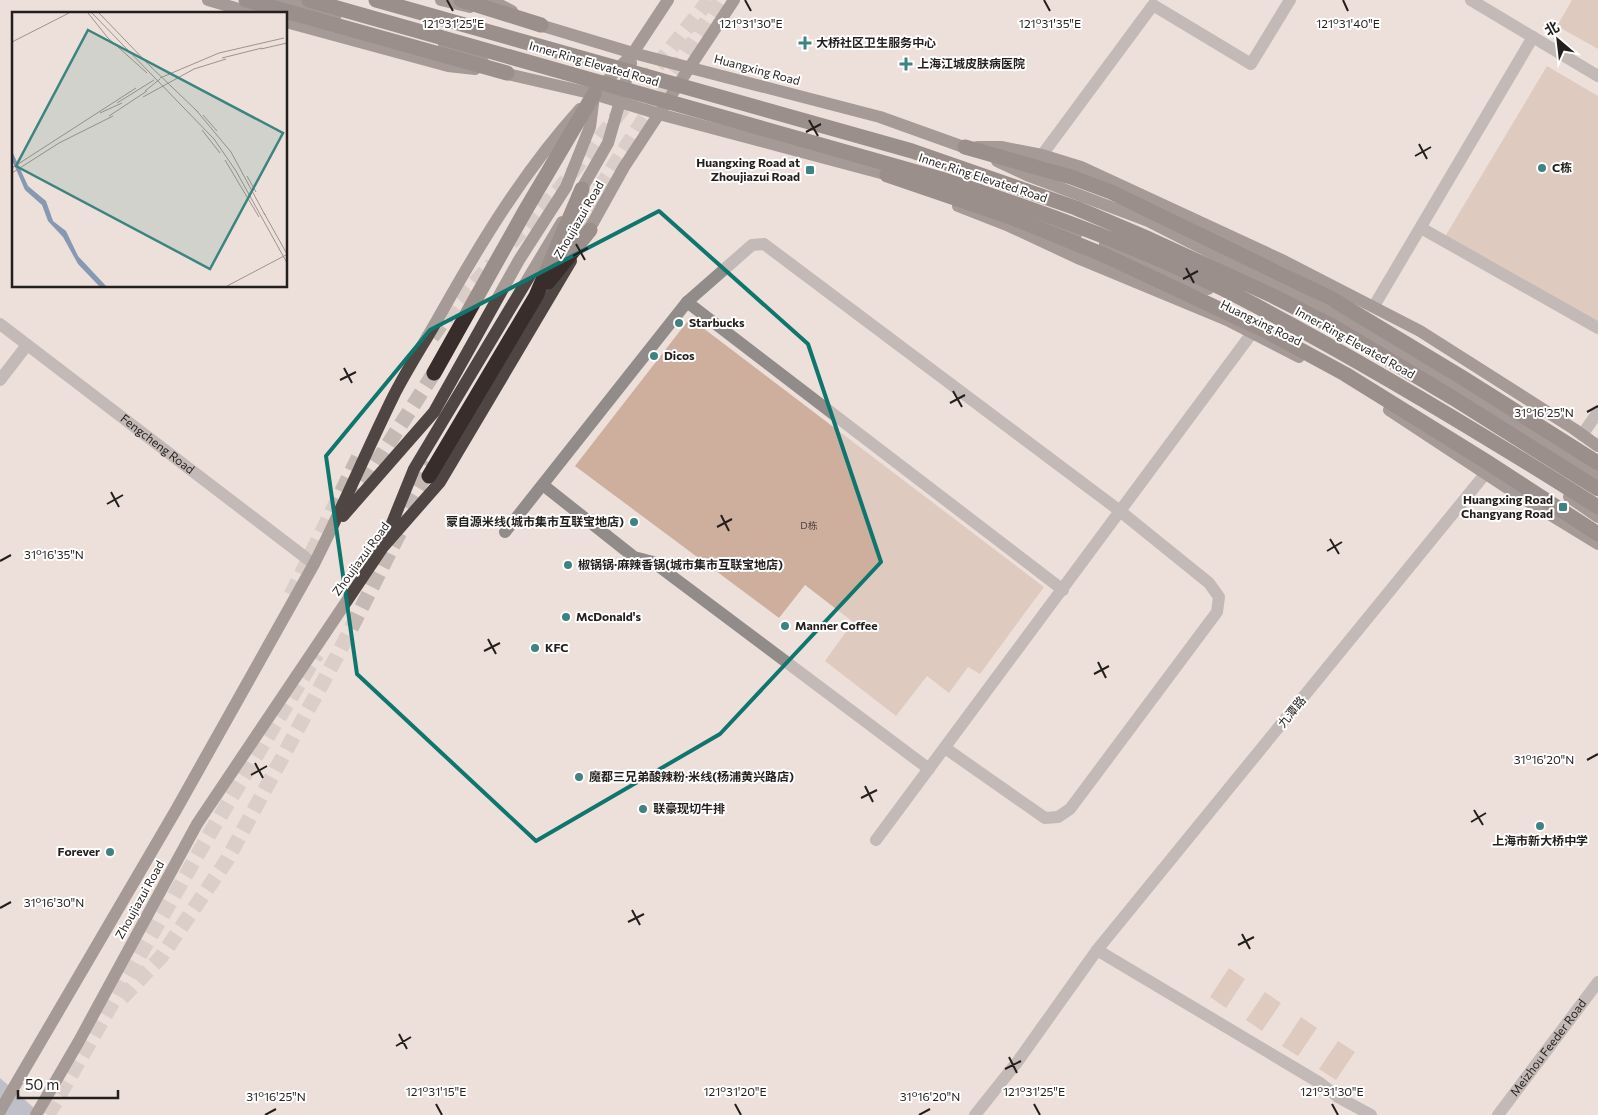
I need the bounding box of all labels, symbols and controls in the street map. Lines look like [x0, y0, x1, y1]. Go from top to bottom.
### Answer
inset map [12, 12, 288, 288]
north arrow [1533, 15, 1583, 65]
text: 121°31'25"E [422, 16, 484, 30]
text: 121°31'30"E [719, 16, 783, 30]
text: 121°31'35"E [1019, 16, 1081, 30]
text: 121°31'40"E [1316, 16, 1380, 30]
text: 北 [1541, 17, 1562, 39]
place label: 大桥社区卫生服务中心 [816, 35, 936, 49]
marker: 大桥社区卫生服务中心 [798, 36, 812, 50]
street label: Inner Ring Elevated Road [528, 38, 661, 88]
street label: Huangxing Road [713, 51, 802, 87]
place label: 上海江城皮肤病医院 [917, 56, 1025, 70]
marker: 上海江城皮肤病医院 [899, 57, 913, 71]
street label: Inner Ring Elevated Road [917, 150, 1049, 204]
place label: Huangxing Road at Zhoujiazui Road [696, 155, 800, 183]
place label: C栋 [1552, 160, 1572, 174]
marker: C栋 [1536, 162, 1548, 174]
marker: Huangxing Road at Zhoujiazui Road [804, 164, 816, 176]
street label: Zhoujiazui Road [550, 178, 606, 261]
street label: Huangxing Road [1219, 296, 1304, 348]
street label: Inner Ring Elevated Road [1293, 303, 1418, 381]
place label: Starbucks [689, 315, 745, 329]
marker: Starbucks [673, 317, 685, 329]
place label: Dicos [664, 348, 695, 362]
marker: Dicos [648, 350, 660, 362]
text: 31°16'25"N [1514, 405, 1574, 419]
street label: Fengcheng Road [118, 411, 198, 476]
place label: Huangxing Road Changyang Road [1461, 492, 1553, 520]
marker: Huangxing Road Changyang Road [1557, 501, 1569, 513]
place label: 蒙自源米线(城市集市互联宝地店) [446, 514, 624, 528]
marker: 蒙自源米线(城市集市互联宝地店) [628, 516, 640, 528]
street label: Zhoujiazui Road [329, 519, 392, 598]
house number: D栋 [800, 519, 818, 531]
text: 31°16'35"N [24, 547, 84, 561]
place label: 椒锅锅·麻辣香锅(城市集市互联宝地店) [578, 557, 783, 571]
marker: 椒锅锅·麻辣香锅(城市集市互联宝地店) [562, 559, 574, 571]
place label: McDonald's [576, 609, 642, 623]
marker: McDonald's [560, 611, 572, 623]
place label: Manner Coffee [795, 618, 877, 632]
marker: Manner Coffee [779, 620, 791, 632]
place label: KFC [545, 640, 569, 654]
marker: KFC [529, 642, 541, 654]
street label: 九潭路 [1274, 693, 1308, 730]
text: 31°16'20"N [1514, 752, 1574, 766]
place label: 魔都三兄弟酸辣粉·米线(杨浦黄兴路店) [589, 769, 794, 783]
marker: 魔都三兄弟酸辣粉·米线(杨浦黄兴路店) [573, 771, 585, 783]
place label: 联豪现切牛排 [653, 801, 725, 815]
marker: 联豪现切牛排 [637, 803, 649, 815]
marker: 上海市新大桥中学 [1534, 820, 1546, 832]
place label: 上海市新大桥中学 [1492, 833, 1588, 847]
place label: Forever [58, 844, 100, 858]
marker: Forever [104, 846, 116, 858]
street label: Zhoujiazui Road [112, 858, 166, 941]
text: 31°16'30"N [24, 895, 84, 909]
street label: Meizhou Feeder Road [1507, 996, 1589, 1099]
scale bar [18, 1068, 118, 1100]
text: 50 m [25, 1075, 59, 1093]
text: 121°31'15"E [406, 1084, 466, 1098]
text: 121°31'20"E [703, 1084, 767, 1098]
text: 121°31'25"E [1003, 1084, 1065, 1098]
text: 121°31'30"E [1300, 1084, 1364, 1098]
text: 31°16'25"N [246, 1089, 306, 1103]
text: 31°16'20"N [900, 1089, 960, 1103]

